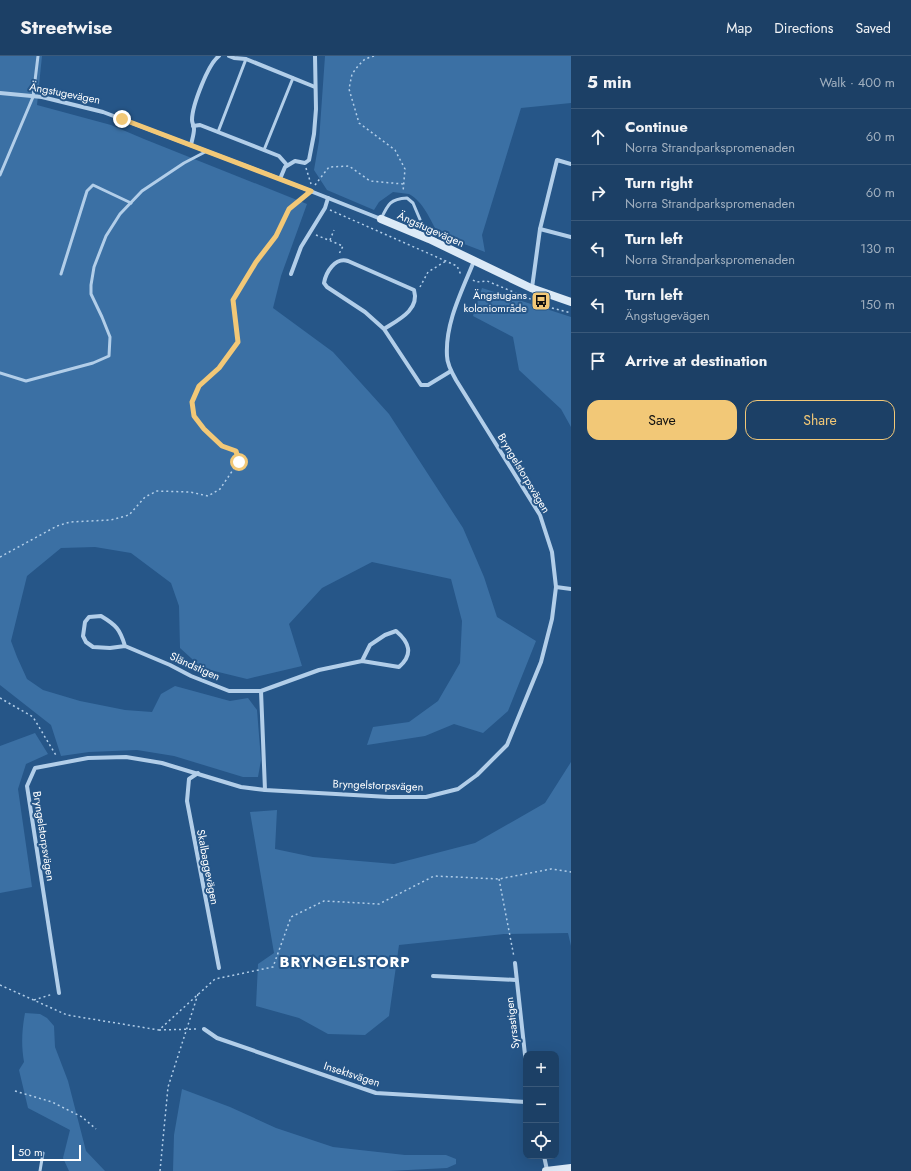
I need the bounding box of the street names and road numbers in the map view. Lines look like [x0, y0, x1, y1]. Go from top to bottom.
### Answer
street label: Ängstugevägen [28, 78, 102, 108]
street label: Ängstugevägen [395, 207, 467, 251]
street label: Bryngelstorpsvägen [494, 430, 554, 516]
street label: Sländstigen [167, 648, 223, 684]
street label: Bryngelstorpsvägen [332, 775, 424, 795]
street label: Bryngelstorpsvägen [29, 790, 59, 882]
street label: Skalbaggevägen [193, 828, 223, 906]
street label: Syrsastigen [501, 996, 523, 1050]
street label: Insektsvägen [322, 1057, 382, 1091]

